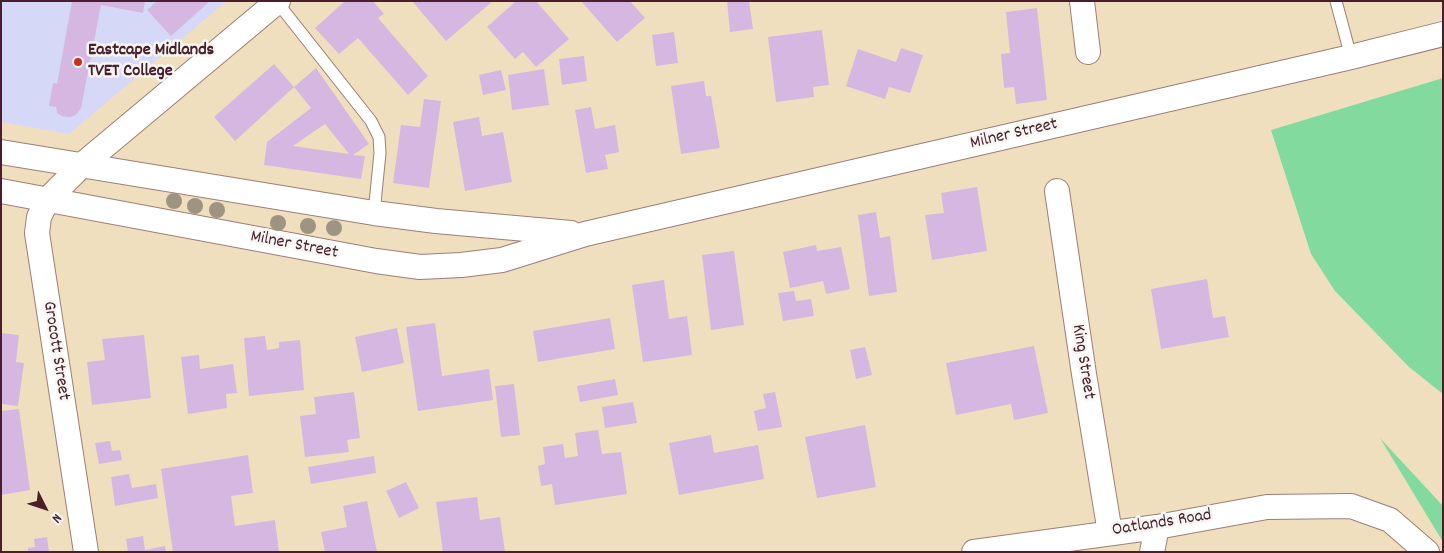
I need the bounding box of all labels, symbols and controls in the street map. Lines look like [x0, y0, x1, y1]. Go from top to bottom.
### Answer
place label: Eastcape Midlands TVET College [88, 41, 214, 84]
marker: Eastcape Midlands TVET College [72, 56, 84, 68]
street label: Milner Street [968, 114, 1060, 156]
street label: Milner Street [248, 227, 340, 265]
street label: Grocott Street [36, 300, 74, 402]
street label: King Street [1065, 323, 1099, 401]
north arrow [20, 483, 70, 533]
street label: Oatlands Road [1111, 505, 1213, 543]
text: N [47, 509, 66, 527]

